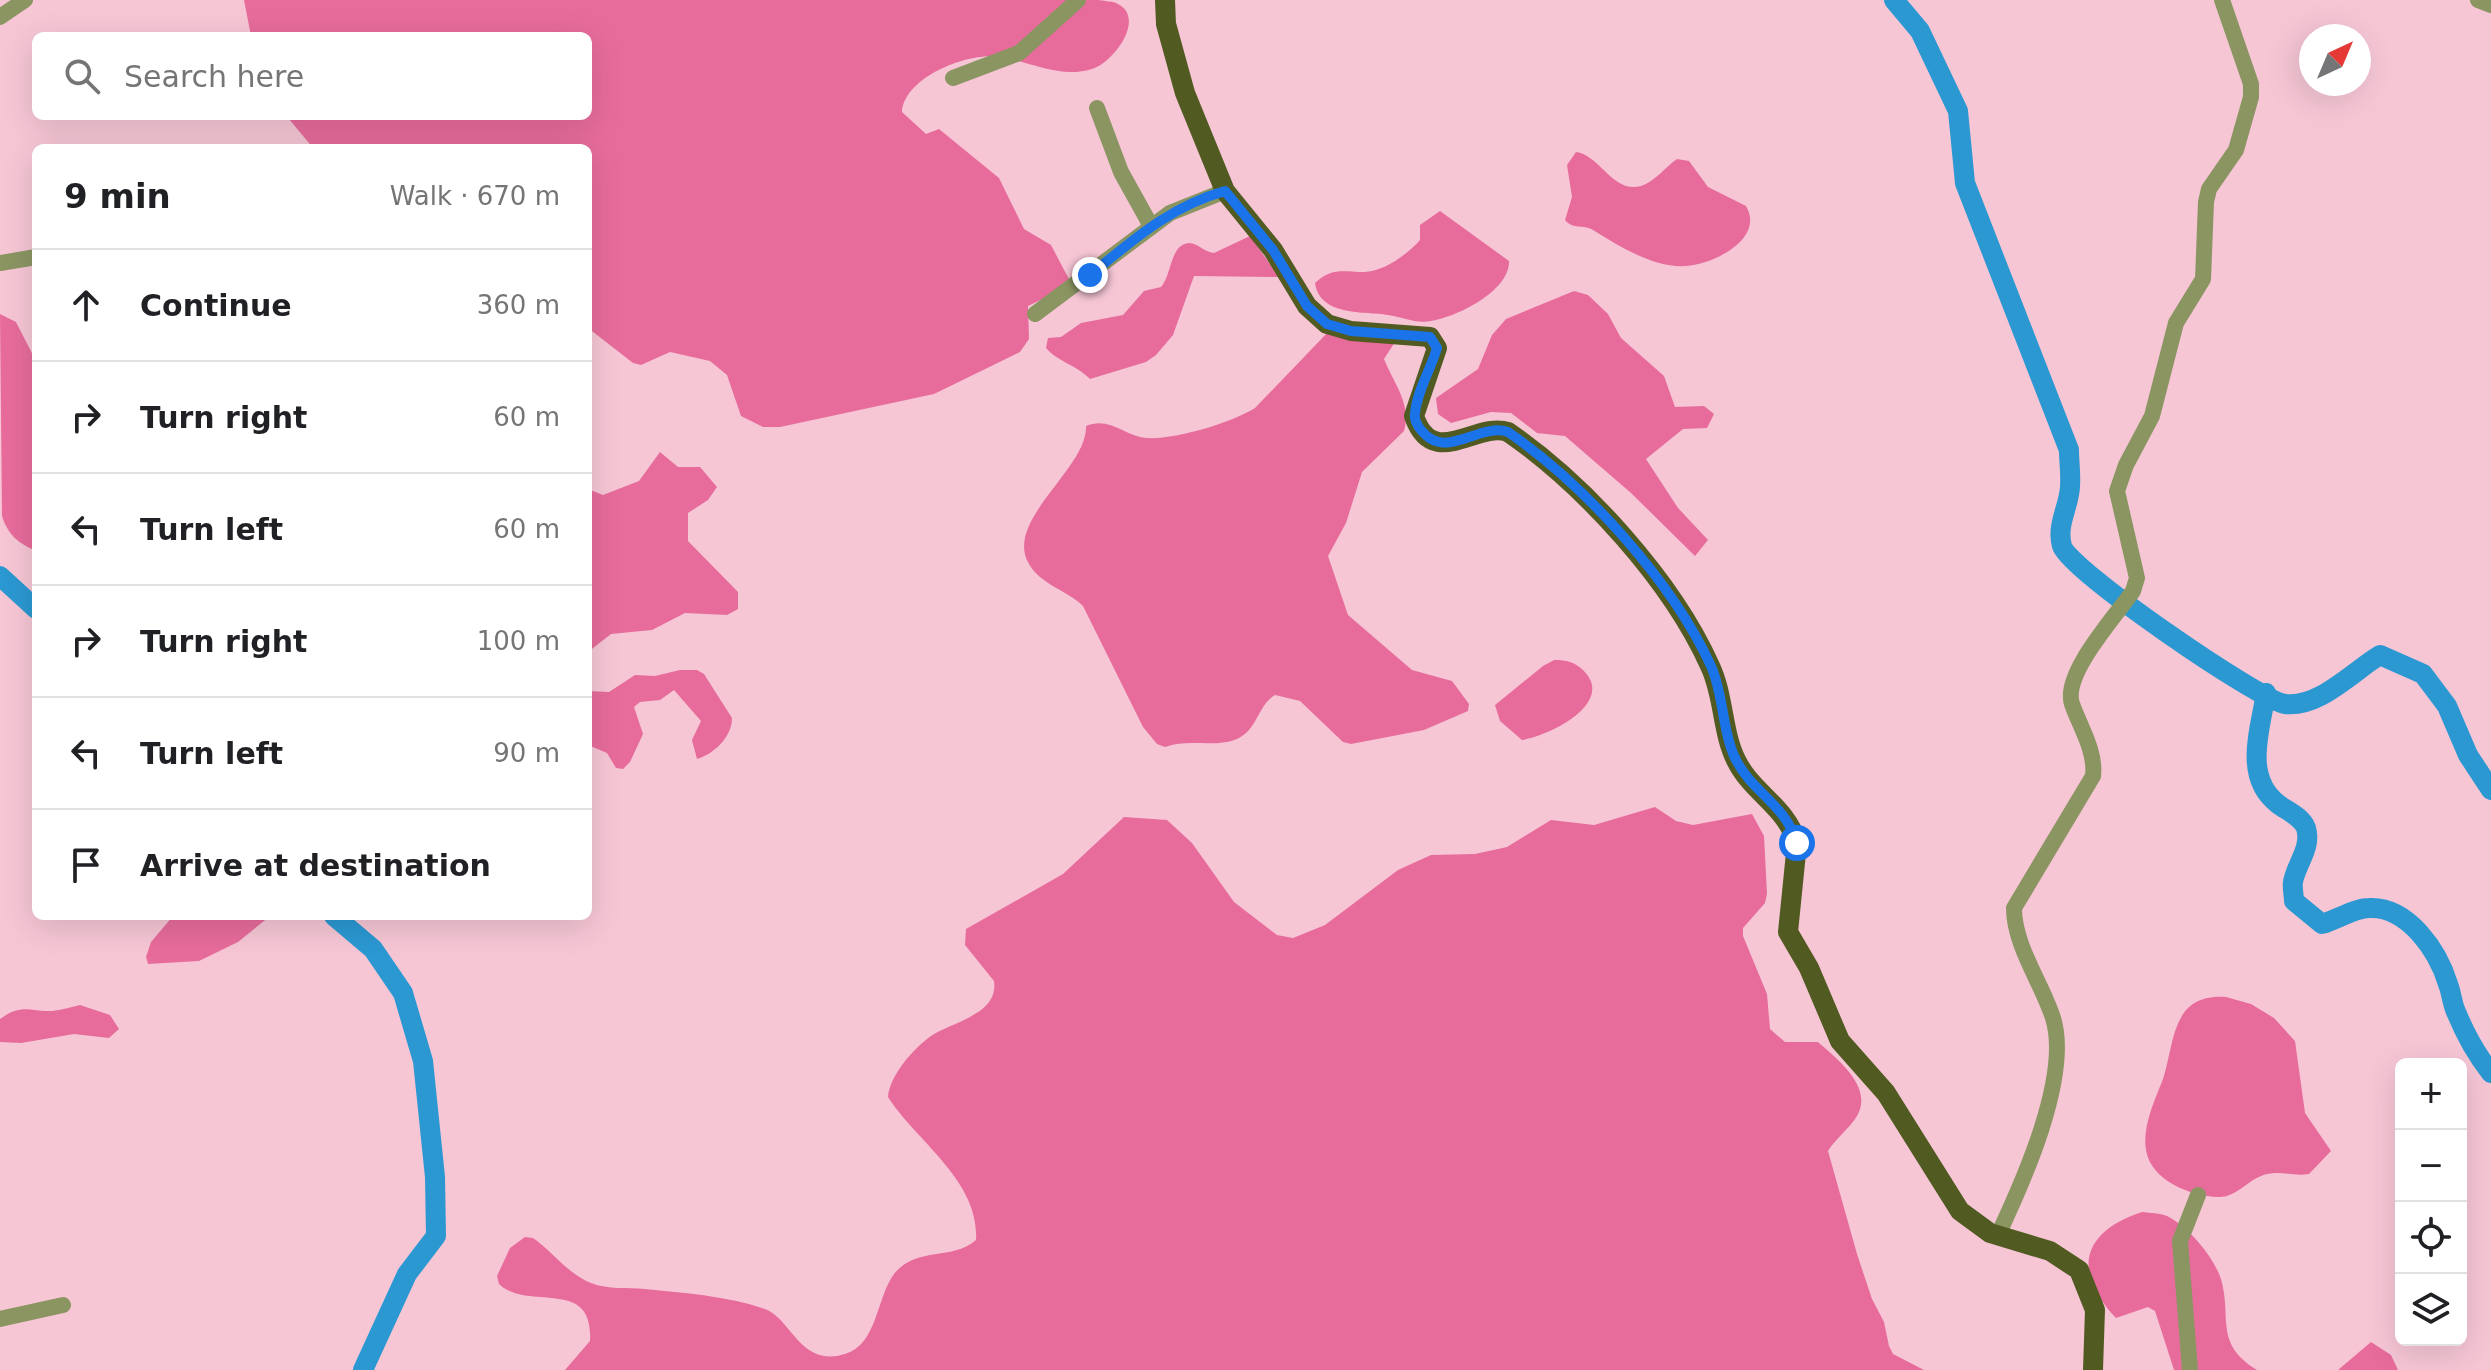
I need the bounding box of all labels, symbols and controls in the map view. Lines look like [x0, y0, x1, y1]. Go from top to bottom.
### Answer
north arrow [2299, 24, 2371, 96]
search box [32, 32, 592, 120]
icon: search [60, 54, 104, 98]
text: Search here [124, 59, 304, 94]
text: 9 min [64, 176, 171, 216]
text: Walk · 670 m [390, 181, 560, 211]
route end [1072, 257, 1108, 293]
icon: ahead [64, 283, 108, 327]
text: Continue [140, 288, 292, 323]
text: 360 m [477, 290, 560, 320]
icon: right [64, 395, 108, 439]
text: Turn right [140, 400, 307, 435]
text: 60 m [493, 402, 560, 432]
icon: left [64, 507, 108, 551]
text: Turn left [140, 512, 283, 547]
text: 60 m [493, 514, 560, 544]
icon: right [64, 619, 108, 663]
text: Turn right [140, 624, 307, 659]
text: 100 m [477, 626, 560, 656]
icon: left [64, 731, 108, 775]
text: Turn left [140, 736, 283, 771]
text: 90 m [493, 738, 560, 768]
route start [1779, 825, 1815, 861]
icon: arrive [64, 843, 108, 887]
text: Arrive at destination [140, 848, 491, 883]
map controls [2395, 1058, 2467, 1346]
button: + [2395, 1058, 2467, 1130]
button: − [2395, 1130, 2467, 1202]
button: locate [2395, 1202, 2467, 1274]
button: layers [2395, 1274, 2467, 1346]

